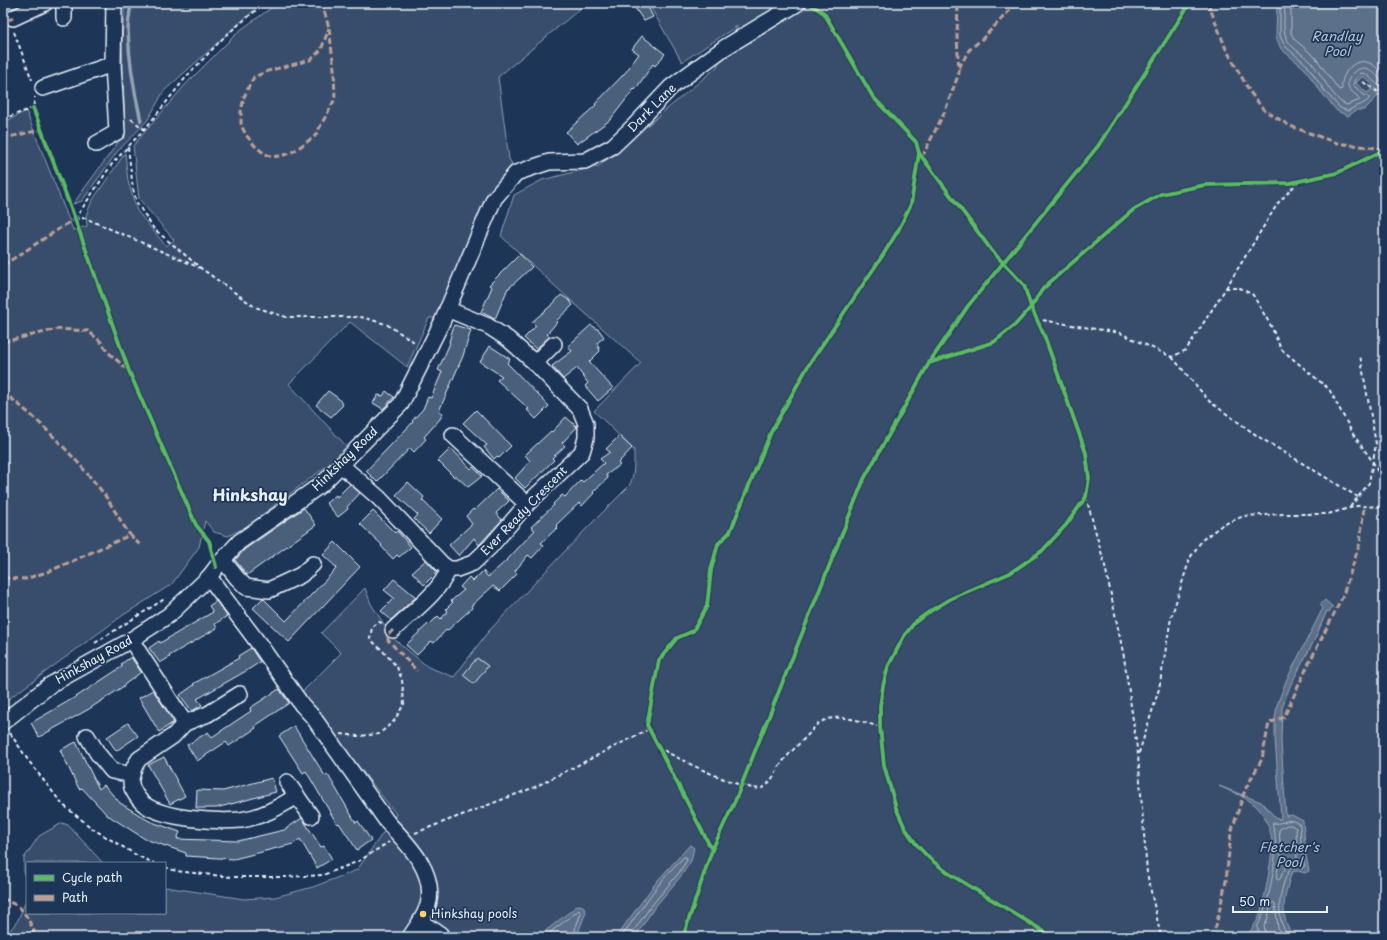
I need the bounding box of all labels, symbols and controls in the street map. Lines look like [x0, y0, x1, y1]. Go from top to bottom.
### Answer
water label: Randlay Pool [1311, 26, 1364, 60]
street label: Dark Lane [623, 79, 680, 136]
street label: Hinkshay Road [307, 422, 381, 495]
street label: Ever Ready Crescent [476, 462, 571, 559]
district label: Hinkshay [212, 482, 288, 506]
street label: Hinkshay Road [52, 630, 135, 688]
water label: Fletcher's Pool [1259, 837, 1320, 871]
legend [26, 862, 166, 914]
text: Cycle path [62, 868, 123, 886]
text: Path [62, 888, 88, 906]
scale bar [1233, 888, 1327, 914]
text: 50 m [1239, 892, 1270, 910]
place label: Hinkshay pools [431, 904, 518, 922]
marker: Hinkshay pools [418, 909, 428, 919]

